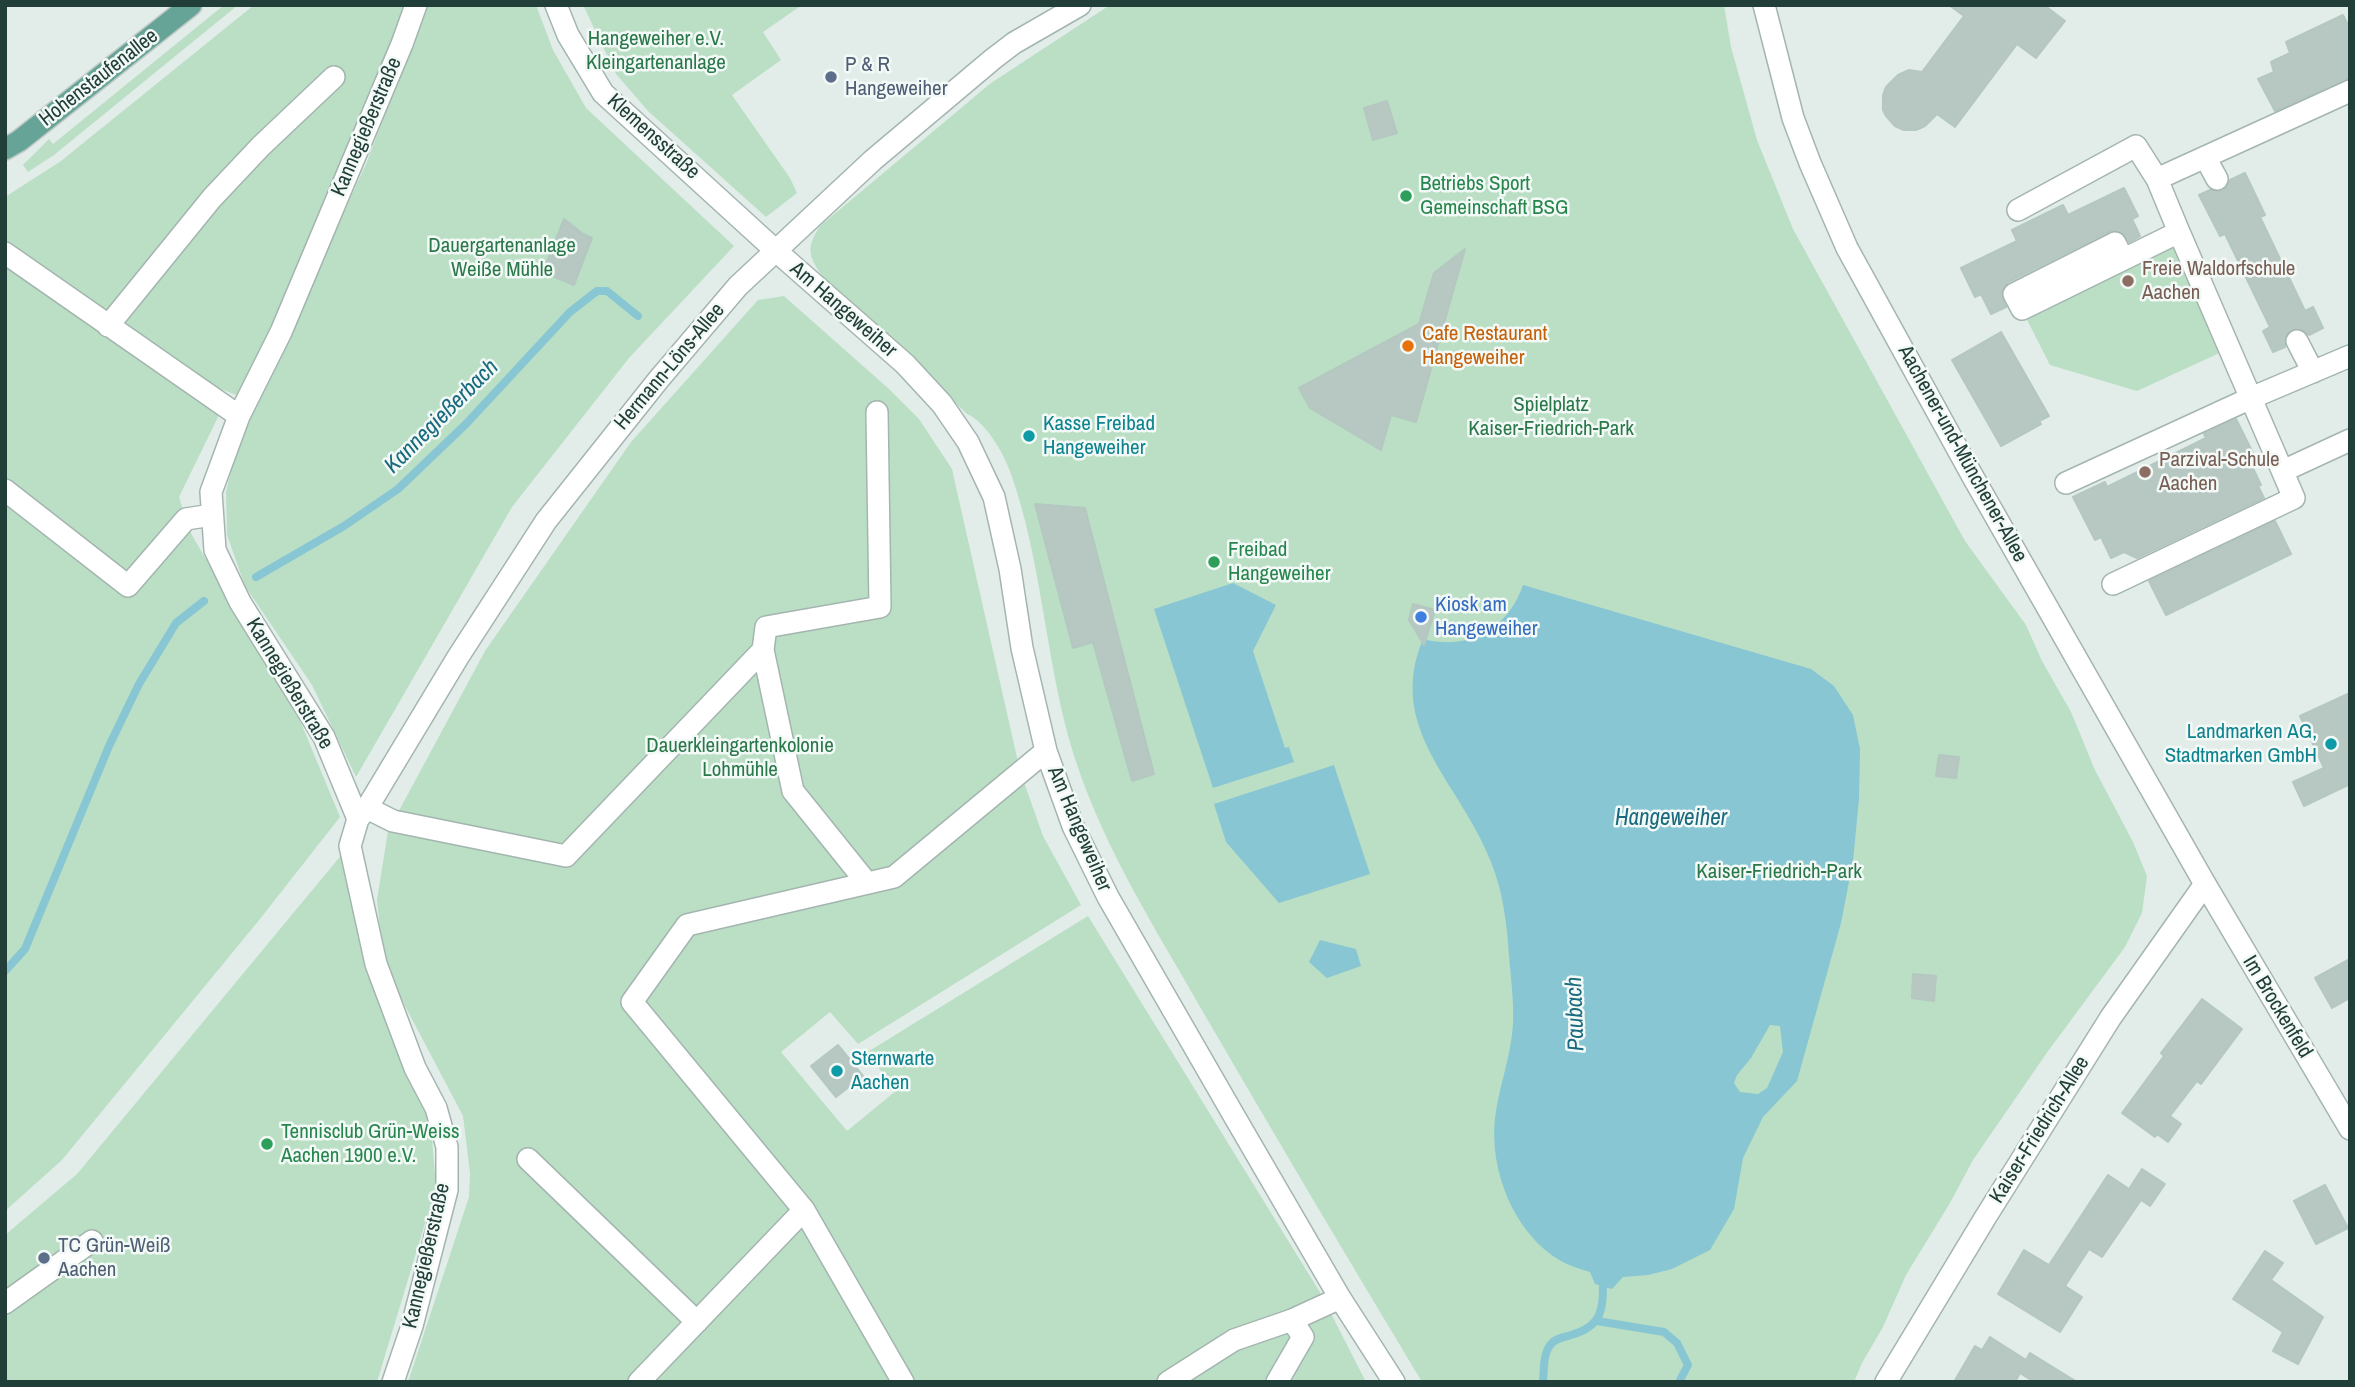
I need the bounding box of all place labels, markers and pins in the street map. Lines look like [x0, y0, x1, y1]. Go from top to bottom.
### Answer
place label: P & R Hangeweiher [845, 52, 947, 102]
marker: P & R Hangeweiher [823, 69, 839, 85]
place label: Betriebs Sport Gemeinschaft BSG [1420, 171, 1568, 221]
marker: Betriebs Sport Gemeinschaft BSG [1398, 188, 1414, 204]
place label: Freie Waldorfschule Aachen [2142, 256, 2295, 306]
marker: Freie Waldorfschule Aachen [2120, 273, 2136, 289]
place label: Cafe Restaurant Hangeweiher [1422, 321, 1547, 371]
marker: Cafe Restaurant Hangeweiher [1400, 338, 1416, 354]
place label: Kasse Freibad Hangeweiher [1043, 411, 1155, 461]
marker: Kasse Freibad Hangeweiher [1021, 428, 1037, 444]
place label: Parzival-Schule Aachen [2159, 447, 2280, 497]
marker: Parzival-Schule Aachen [2137, 464, 2153, 480]
place label: Freibad Hangeweiher [1228, 537, 1330, 587]
marker: Freibad Hangeweiher [1206, 554, 1222, 570]
place label: Kiosk am Hangeweiher [1435, 592, 1537, 642]
marker: Kiosk am Hangeweiher [1413, 609, 1429, 625]
place label: Landmarken AG, Stadtmarken GmbH [2165, 719, 2317, 769]
marker: Landmarken AG, Stadtmarken GmbH [2323, 736, 2339, 752]
place label: Sternwarte Aachen [851, 1046, 934, 1096]
marker: Sternwarte Aachen [829, 1063, 845, 1079]
place label: Tennisclub Grün-Weiss Aachen 1900 e.V. [281, 1119, 460, 1169]
marker: Tennisclub Grün-Weiss Aachen 1900 e.V. [259, 1136, 275, 1152]
place label: TC Grün-Weiß Aachen [58, 1233, 171, 1283]
marker: TC Grün-Weiß Aachen [36, 1250, 52, 1266]

